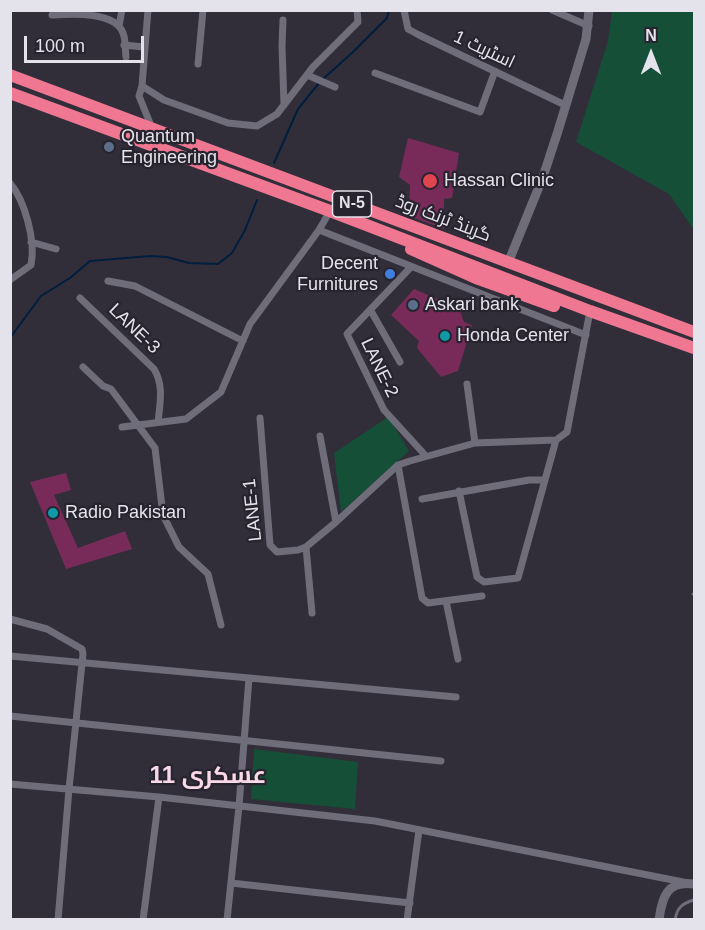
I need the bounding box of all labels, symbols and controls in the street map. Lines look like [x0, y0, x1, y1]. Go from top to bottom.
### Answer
scale bar [27, 24, 147, 62]
north arrow [621, 24, 681, 84]
street label: اسٹریٹ 1 [450, 26, 518, 74]
text: N [645, 27, 657, 44]
text: 100 m [35, 36, 85, 56]
place label: Quantum Engineering [121, 126, 217, 168]
marker: Quantum Engineering [102, 140, 116, 154]
place label: Hassan Clinic [444, 170, 554, 192]
marker: Hassan Clinic [421, 172, 439, 190]
road number: N-5 [332, 191, 372, 217]
street label: گرینڈ ٹرنک روڈ [392, 191, 494, 247]
place label: Decent Furnitures [297, 253, 378, 296]
marker: Decent Furnitures [383, 267, 397, 281]
place label: Askari bank [425, 294, 519, 316]
marker: Askari bank [406, 298, 420, 312]
street label: LANE-3 [104, 299, 164, 359]
place label: Honda Center [457, 325, 569, 347]
marker: Honda Center [438, 329, 452, 343]
street label: LANE-2 [355, 335, 403, 401]
street label: LANE-1 [239, 478, 267, 542]
place label: Radio Pakistan [65, 502, 186, 524]
marker: Radio Pakistan [46, 506, 60, 520]
district label: عسکری 11 [150, 762, 266, 790]

